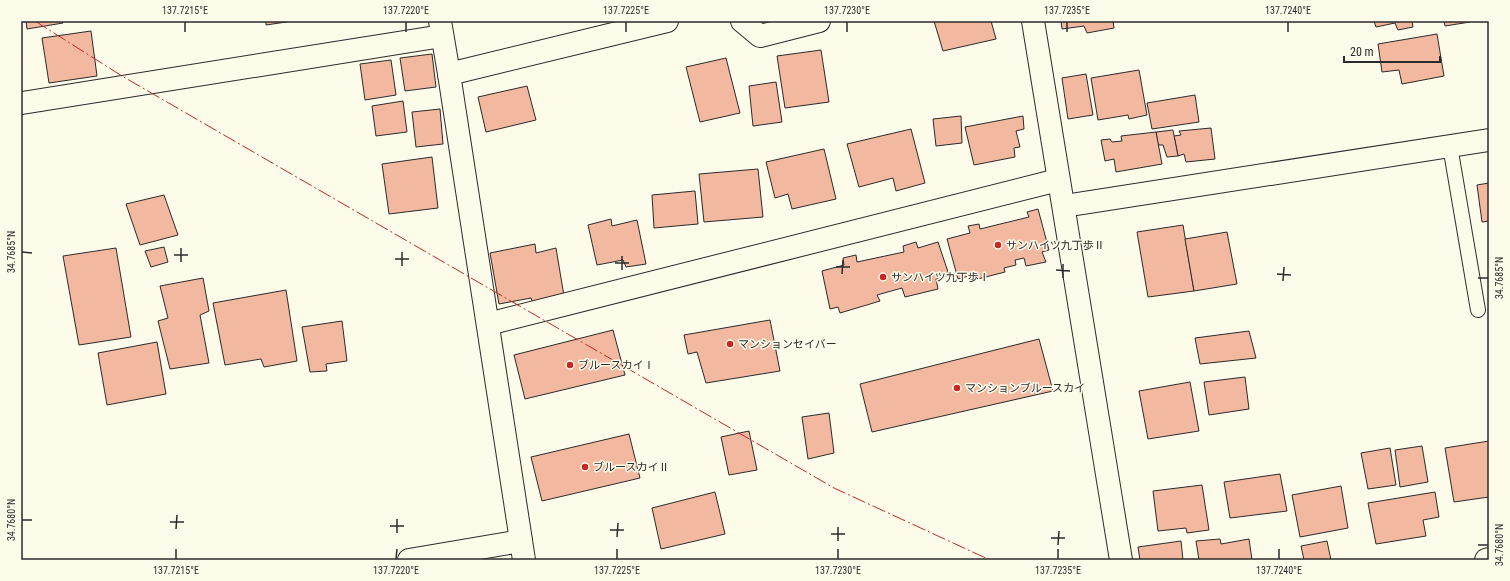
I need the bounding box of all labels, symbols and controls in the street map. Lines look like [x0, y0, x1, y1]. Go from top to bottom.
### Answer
text: 137.7215°E [162, 5, 208, 16]
text: 137.7220°E [383, 5, 429, 16]
text: 137.7225°E [603, 5, 649, 16]
text: 137.7230°E [824, 5, 870, 16]
text: 137.7235°E [1044, 5, 1090, 16]
text: 137.7240°E [1265, 5, 1311, 16]
scale bar [1344, 38, 1440, 64]
text: 20 m [1350, 45, 1374, 59]
text: 34.7685°N [6, 231, 17, 273]
place label: サンハイツ九丁歩Ⅱ [1006, 239, 1105, 252]
marker: サンハイツ九丁歩Ⅱ [993, 240, 1003, 250]
text: 34.7685°N [1494, 257, 1505, 299]
place label: サンハイツ九丁歩Ⅰ [891, 271, 990, 284]
marker: サンハイツ九丁歩Ⅰ [878, 272, 888, 282]
place label: マンションセイバー [738, 338, 837, 351]
marker: マンションセイバー [725, 339, 735, 349]
place label: ブルースカイⅠ [578, 359, 654, 372]
marker: ブルースカイⅠ [565, 360, 575, 370]
place label: マンションブルースカイ [965, 382, 1085, 395]
marker: マンションブルースカイ [952, 383, 962, 393]
place label: ブルースカイⅡ [593, 461, 669, 474]
marker: ブルースカイⅡ [580, 462, 590, 472]
text: 34.7680°N [6, 499, 17, 541]
text: 34.7680°N [1494, 524, 1505, 566]
text: 137.7215°E [153, 565, 199, 576]
text: 137.7220°E [373, 565, 419, 576]
text: 137.7225°E [594, 565, 640, 576]
text: 137.7230°E [815, 565, 861, 576]
text: 137.7235°E [1035, 565, 1081, 576]
text: 137.7240°E [1256, 565, 1302, 576]

